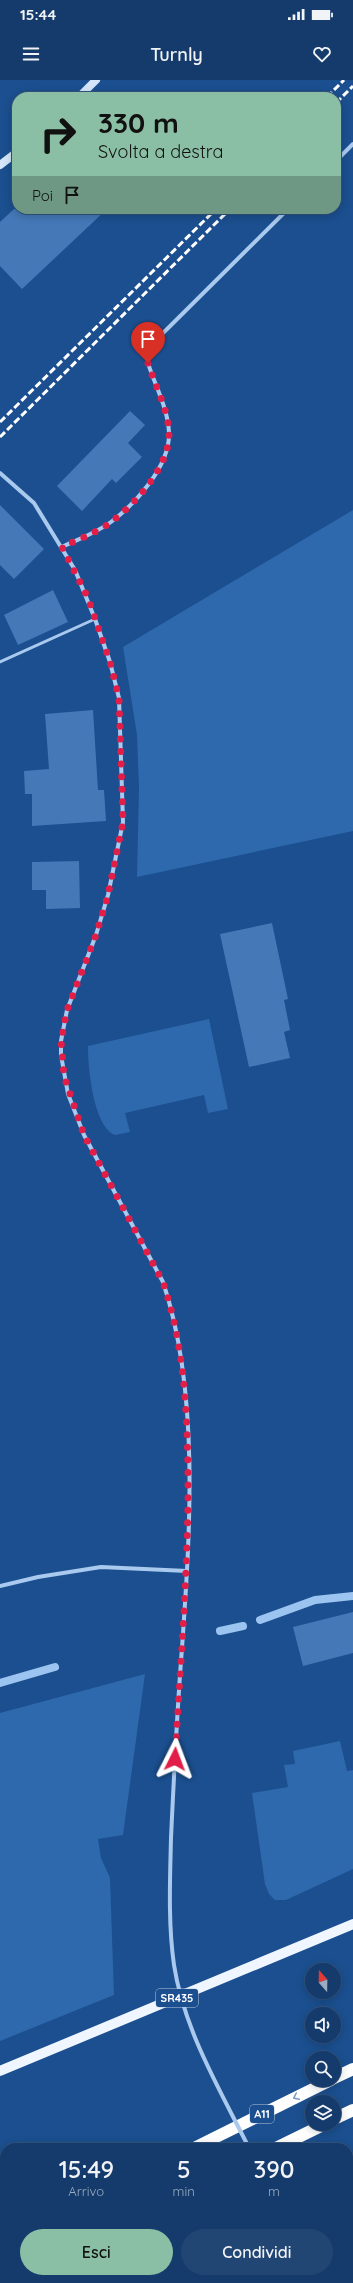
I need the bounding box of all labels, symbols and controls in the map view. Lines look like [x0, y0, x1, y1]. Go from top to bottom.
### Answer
text: 15:44 [20, 5, 56, 24]
icon: menu [20, 43, 42, 65]
text: Turnly [150, 43, 203, 66]
icon: heart [311, 43, 333, 65]
text: 330 m [98, 105, 179, 140]
icon: right [32, 108, 84, 160]
text: Svolta a destra [98, 140, 224, 163]
icon: arrive [61, 184, 83, 206]
text: Poi [32, 186, 53, 205]
pin [131, 322, 165, 363]
icon: arrive [137, 328, 159, 350]
position arrow [154, 1738, 196, 1780]
north arrow [305, 1963, 341, 1999]
map controls [305, 1963, 341, 2131]
road number: SR435 [156, 1989, 198, 2007]
button: sound [305, 2007, 341, 2043]
button: search [305, 2051, 341, 2087]
one-way arrow [292, 2092, 300, 2100]
button: layers [305, 2095, 341, 2131]
road number: A11 [250, 2105, 274, 2123]
text: 15:49 [59, 2154, 114, 2184]
text: 5 [177, 2154, 190, 2184]
text: 390 [253, 2154, 294, 2184]
text: Arrivo [68, 2183, 104, 2199]
text: min [173, 2183, 195, 2199]
text: m [268, 2183, 280, 2199]
button: Esci [20, 2229, 173, 2275]
button: Condividi [181, 2229, 333, 2275]

